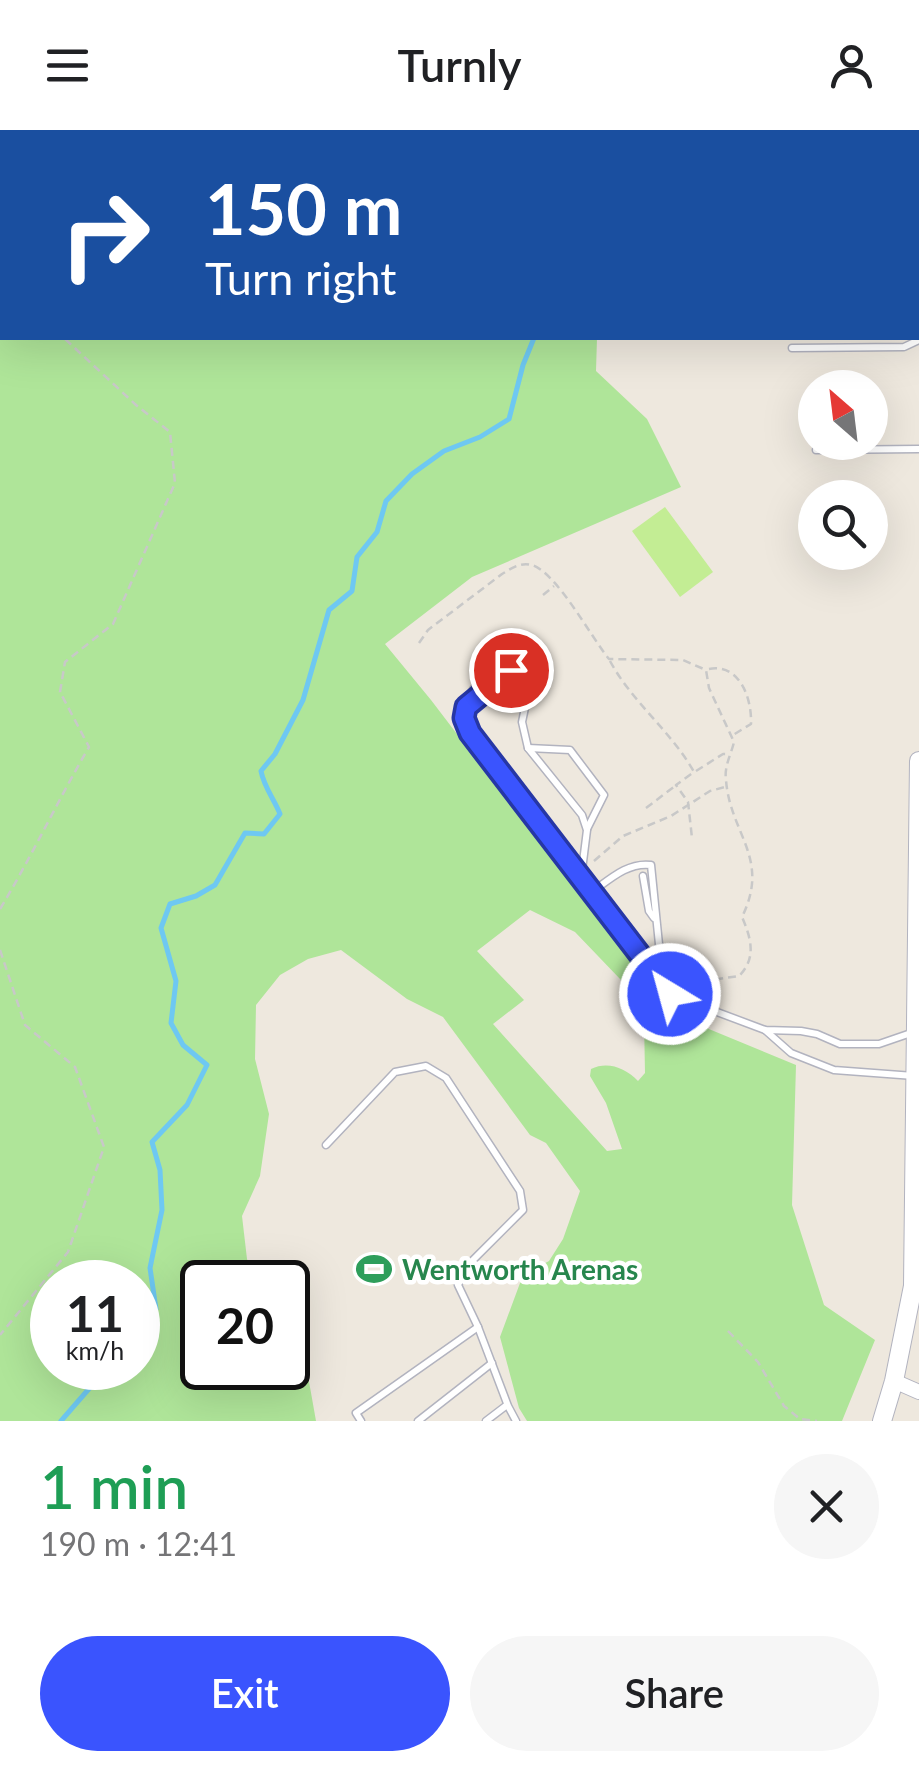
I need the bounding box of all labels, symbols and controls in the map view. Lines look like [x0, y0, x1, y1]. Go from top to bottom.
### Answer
icon: menu [40, 38, 95, 93]
text: Turnly [398, 38, 521, 92]
icon: person [824, 38, 879, 93]
text: 150 m [205, 166, 402, 250]
icon: right [40, 170, 170, 300]
text: Turn right [205, 251, 396, 305]
north arrow [798, 370, 888, 460]
map controls [798, 370, 888, 570]
button: search [798, 480, 888, 570]
pin [469, 628, 554, 713]
icon: arrive [484, 643, 539, 698]
position arrow [618, 942, 722, 1046]
sports icon: Wentworth Arenas [355, 1250, 393, 1288]
place label: Wentworth Arenas [402, 1252, 638, 1286]
speed limit sign: 20 [180, 1260, 310, 1390]
text: 11 [66, 1283, 124, 1343]
text: km/h [66, 1335, 124, 1365]
text: 1 min [40, 1450, 188, 1522]
button: close [774, 1454, 879, 1559]
text: 190 m · 12:41 [40, 1524, 237, 1563]
button: Exit [40, 1636, 450, 1751]
button: Share [470, 1636, 879, 1751]

